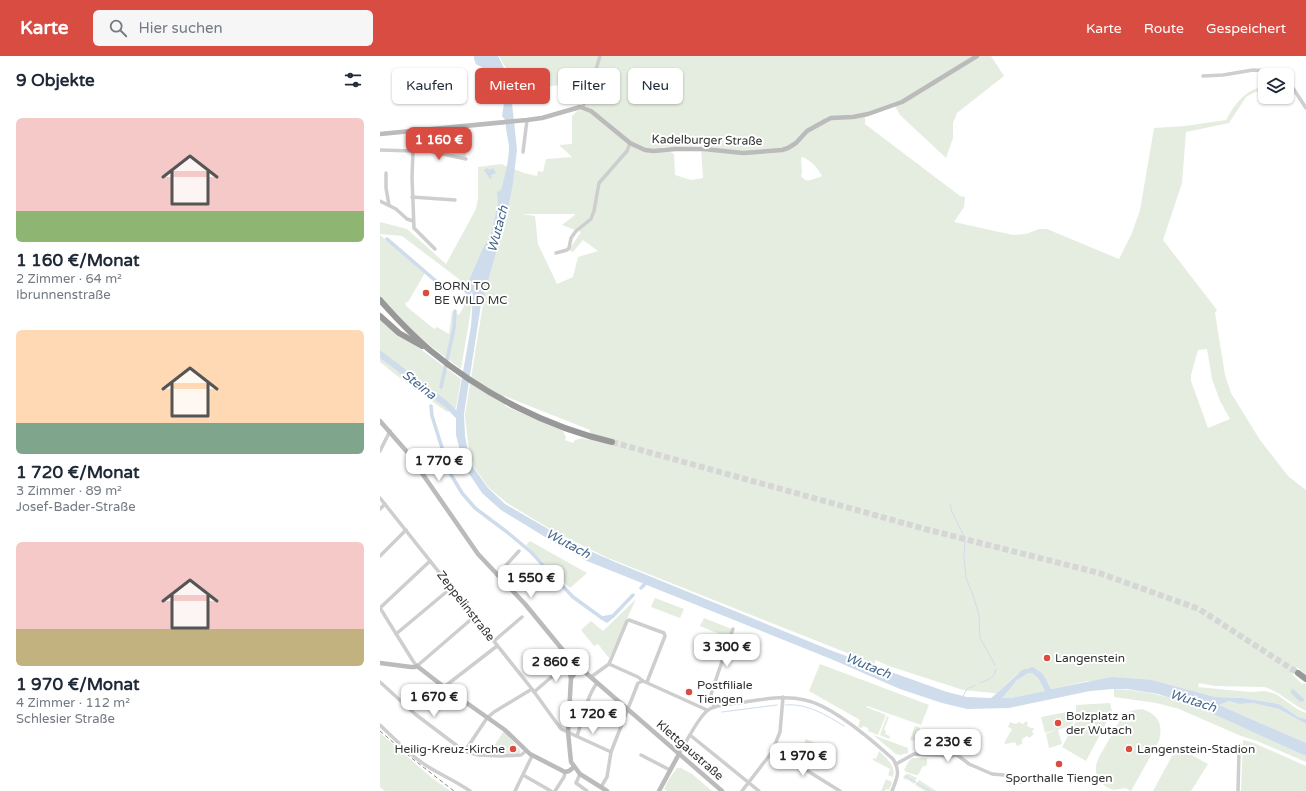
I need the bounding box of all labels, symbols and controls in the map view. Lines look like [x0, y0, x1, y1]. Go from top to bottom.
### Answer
search box [93, 10, 373, 46]
text: Karte [20, 17, 69, 39]
icon: search [107, 17, 129, 39]
text: Hier suchen [139, 19, 223, 37]
text: Karte [1086, 20, 1122, 37]
text: Route [1144, 20, 1184, 37]
text: Gespeichert [1206, 20, 1286, 37]
chip: Kaufen [392, 68, 467, 104]
chip: Mieten [475, 68, 550, 104]
chip: Filter [558, 68, 620, 104]
chip: Neu [628, 68, 683, 104]
map controls [1258, 68, 1294, 104]
button: layers [1258, 68, 1294, 104]
icon: filters [342, 69, 364, 91]
text: 9 Objekte [16, 70, 95, 91]
pin: 1 160 € [402, 127, 476, 161]
text: 1 160 € [415, 132, 463, 148]
street label: Kadelburger Straße [652, 132, 763, 148]
icon: home [154, 144, 226, 216]
water label: Wutach [484, 203, 512, 254]
text: 1 160 €/Monat [16, 250, 139, 271]
text: 2 Zimmer · 64 m² [16, 271, 122, 287]
place label: BORN TO BE WILD MC [434, 279, 508, 307]
text: Ibrunnenstraße [16, 287, 110, 303]
marker: BORN TO BE WILD MC [421, 288, 431, 298]
icon: home [154, 356, 226, 428]
water label: Steina [399, 367, 440, 404]
pin: 1 770 € [402, 448, 476, 482]
text: 1 770 € [415, 453, 463, 469]
text: 1 720 €/Monat [16, 462, 139, 483]
text: 3 Zimmer · 89 m² [16, 483, 122, 499]
text: Josef-Bader-Straße [16, 499, 136, 515]
water label: Wutach [543, 526, 594, 563]
pin: 1 550 € [494, 565, 568, 599]
icon: home [154, 568, 226, 640]
street label: Zeppelinstraße [434, 568, 498, 644]
text: 1 550 € [507, 570, 555, 586]
pin: 3 300 € [690, 634, 764, 668]
text: 3 300 € [703, 639, 751, 655]
pin: 2 860 € [519, 649, 593, 683]
water label: Wutach [843, 650, 894, 683]
place label: Langenstein [1055, 651, 1125, 665]
marker: Langenstein [1042, 653, 1052, 663]
text: 2 860 € [532, 654, 580, 670]
text: 1 970 €/Monat [16, 674, 139, 695]
place label: Postfiliale Tiengen [697, 678, 753, 706]
pin: 1 670 € [397, 684, 471, 718]
water label: Wutach [1168, 686, 1219, 716]
marker: Postfiliale Tiengen [684, 687, 694, 697]
text: 1 670 € [410, 689, 458, 705]
text: 4 Zimmer · 112 m² [16, 695, 130, 711]
pin: 1 720 € [556, 701, 630, 735]
text: 1 720 € [569, 706, 617, 722]
place label: Bolzplatz an der Wutach [1066, 709, 1135, 737]
text: Schlesier Straße [16, 711, 115, 727]
street label: Klettgaustraße [654, 717, 727, 783]
marker: Bolzplatz an der Wutach [1053, 718, 1063, 728]
pin: 2 230 € [911, 729, 985, 763]
text: 2 230 € [924, 734, 972, 750]
place label: Heilig-Kreuz-Kirche [395, 742, 505, 756]
place label: Langenstein-Stadion [1137, 742, 1255, 756]
pin: 1 970 € [766, 743, 840, 777]
marker: Heilig-Kreuz-Kirche [508, 744, 518, 754]
marker: Langenstein-Stadion [1124, 744, 1134, 754]
text: 1 970 € [779, 748, 827, 764]
marker: Sporthalle Tiengen [1054, 759, 1064, 769]
place label: Sporthalle Tiengen [1005, 771, 1113, 785]

